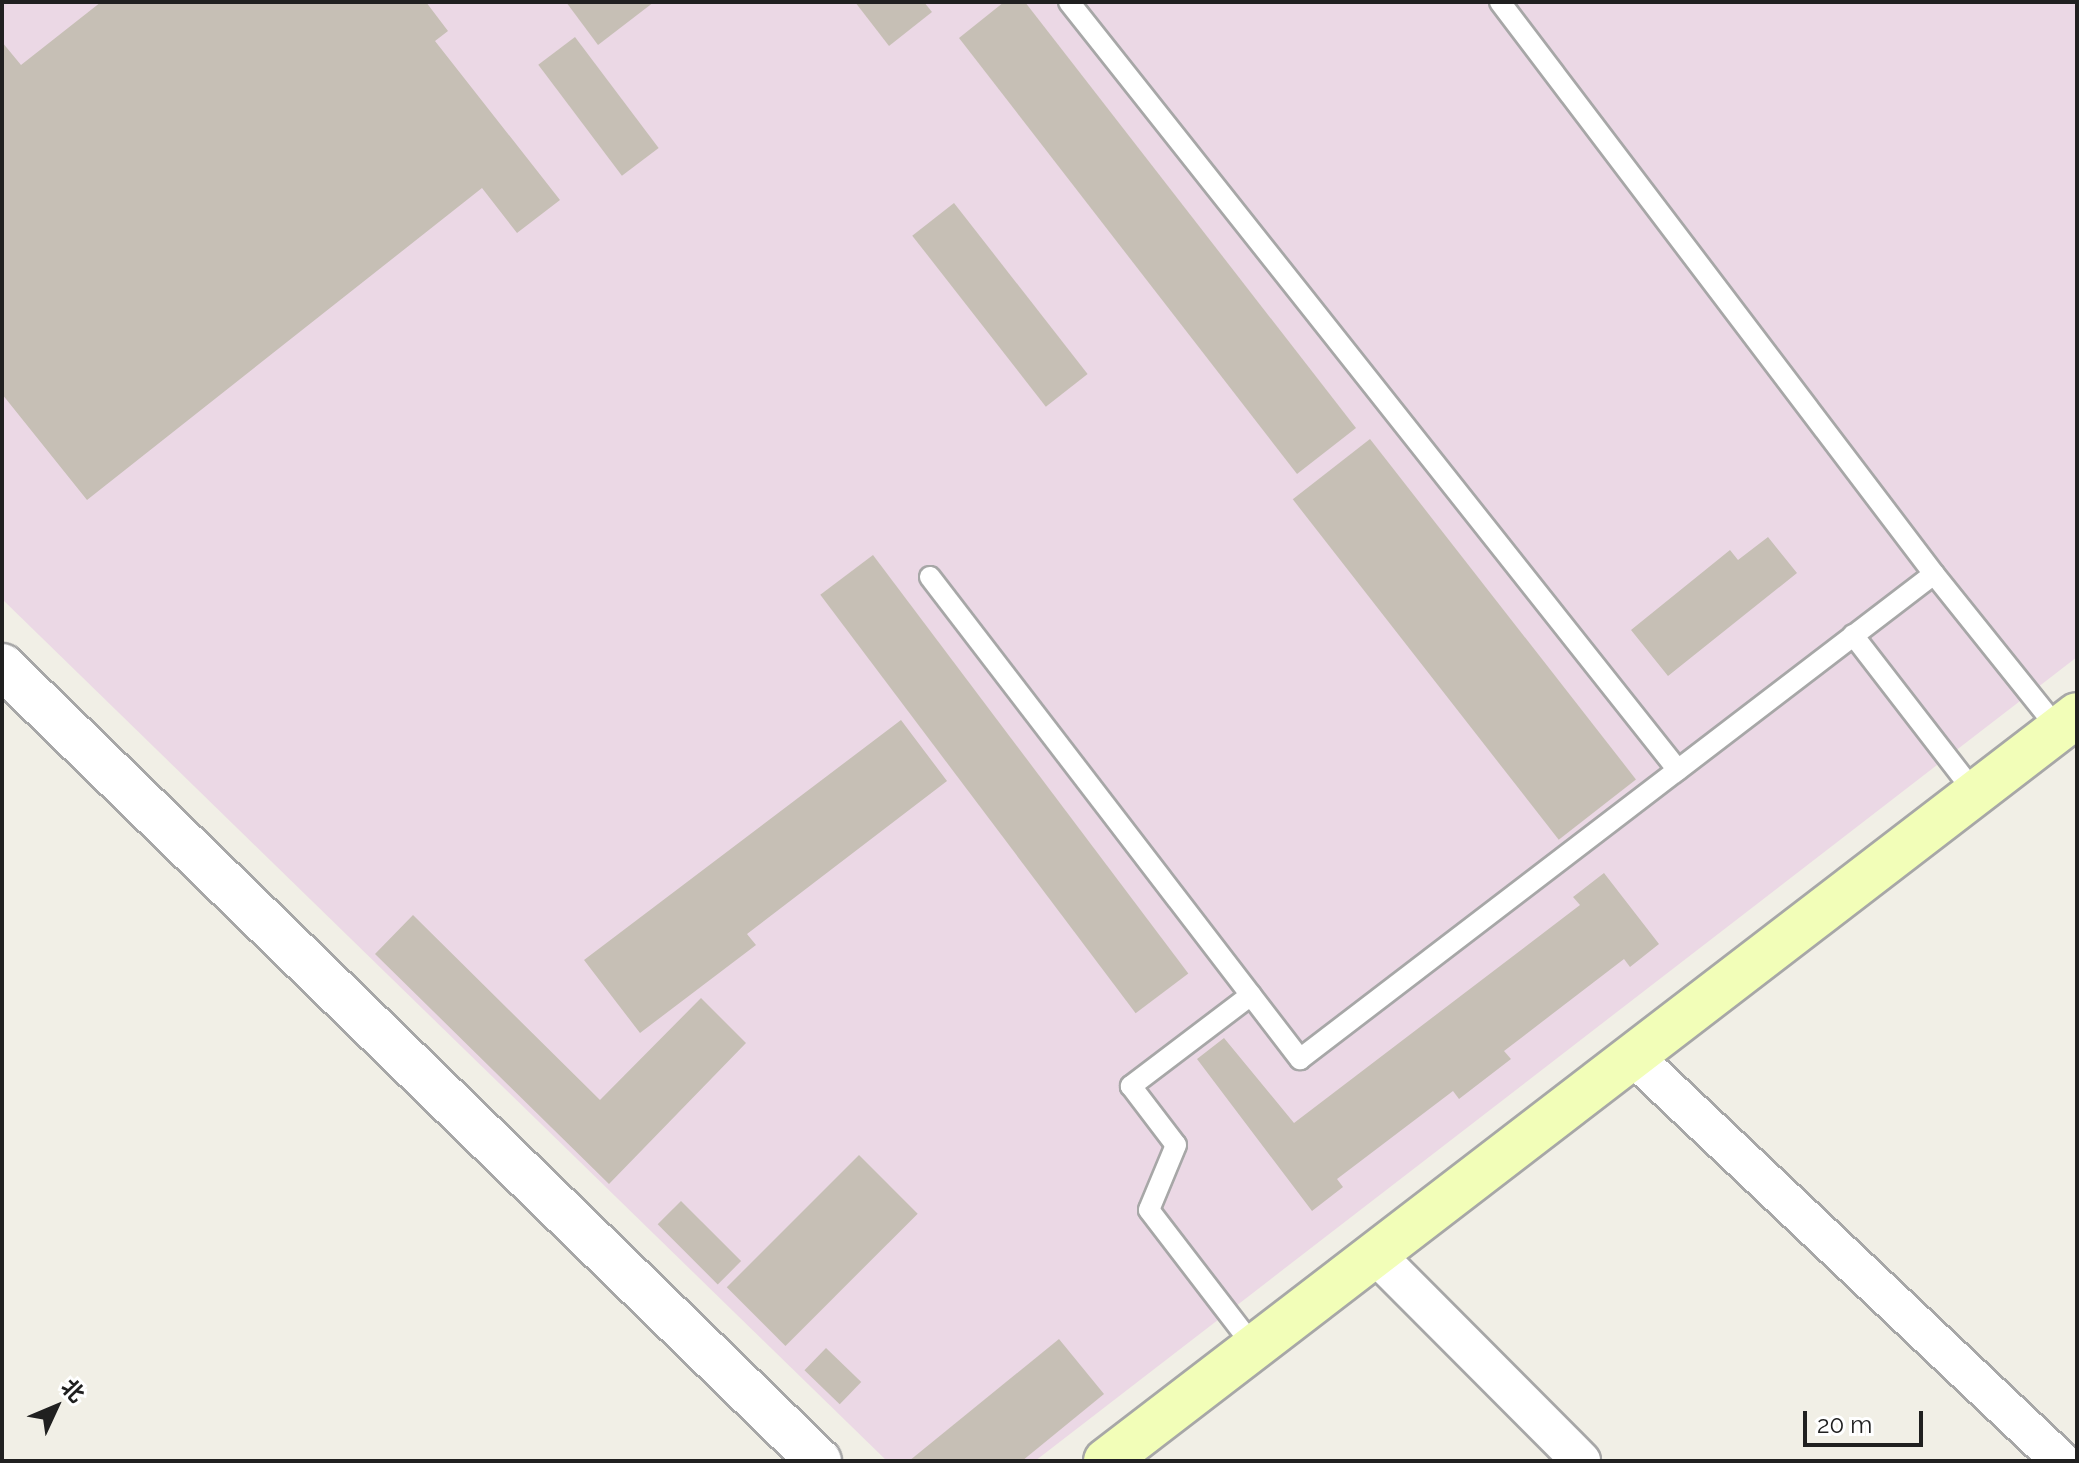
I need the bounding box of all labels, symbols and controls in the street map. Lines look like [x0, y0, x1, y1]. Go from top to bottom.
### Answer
north arrow [16, 1367, 96, 1447]
text: 北 [56, 1373, 90, 1407]
scale bar [1807, 1395, 1927, 1445]
text: 20 m [1817, 1410, 1872, 1439]

